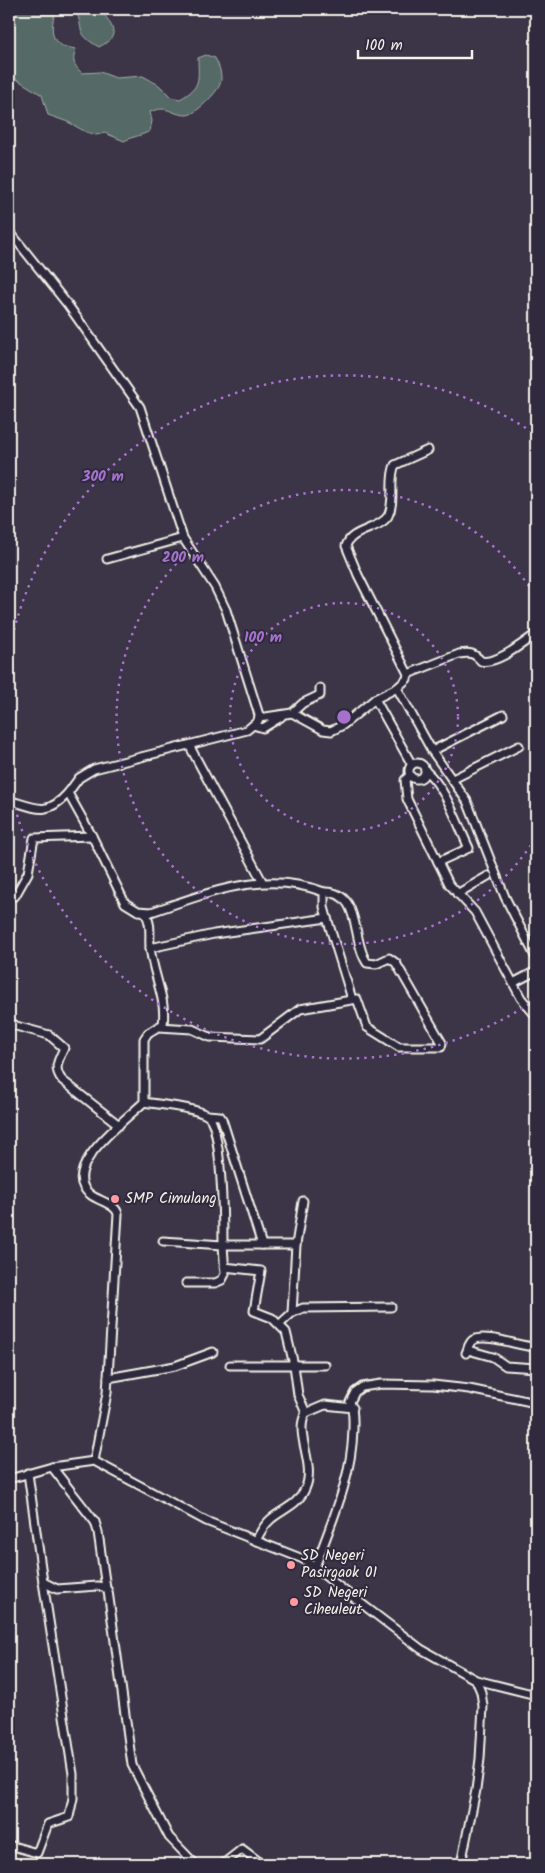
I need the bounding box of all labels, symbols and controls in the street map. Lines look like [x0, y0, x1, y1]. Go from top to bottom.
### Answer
scale bar [358, 28, 471, 60]
text: 100 m [365, 34, 403, 58]
text: 300 m [81, 465, 124, 489]
text: 200 m [162, 546, 204, 570]
text: 100 m [244, 626, 282, 650]
centre of rings [335, 708, 353, 726]
place label: SMP Cimulang [125, 1187, 217, 1211]
marker: SMP Cimulang [109, 1193, 121, 1205]
place label: SD Negeri Pasirgaok 01 [301, 1544, 378, 1585]
marker: SD Negeri Pasirgaok 01 [285, 1559, 297, 1571]
place label: SD Negeri Ciheuleut [304, 1581, 368, 1622]
marker: SD Negeri Ciheuleut [288, 1596, 300, 1608]

